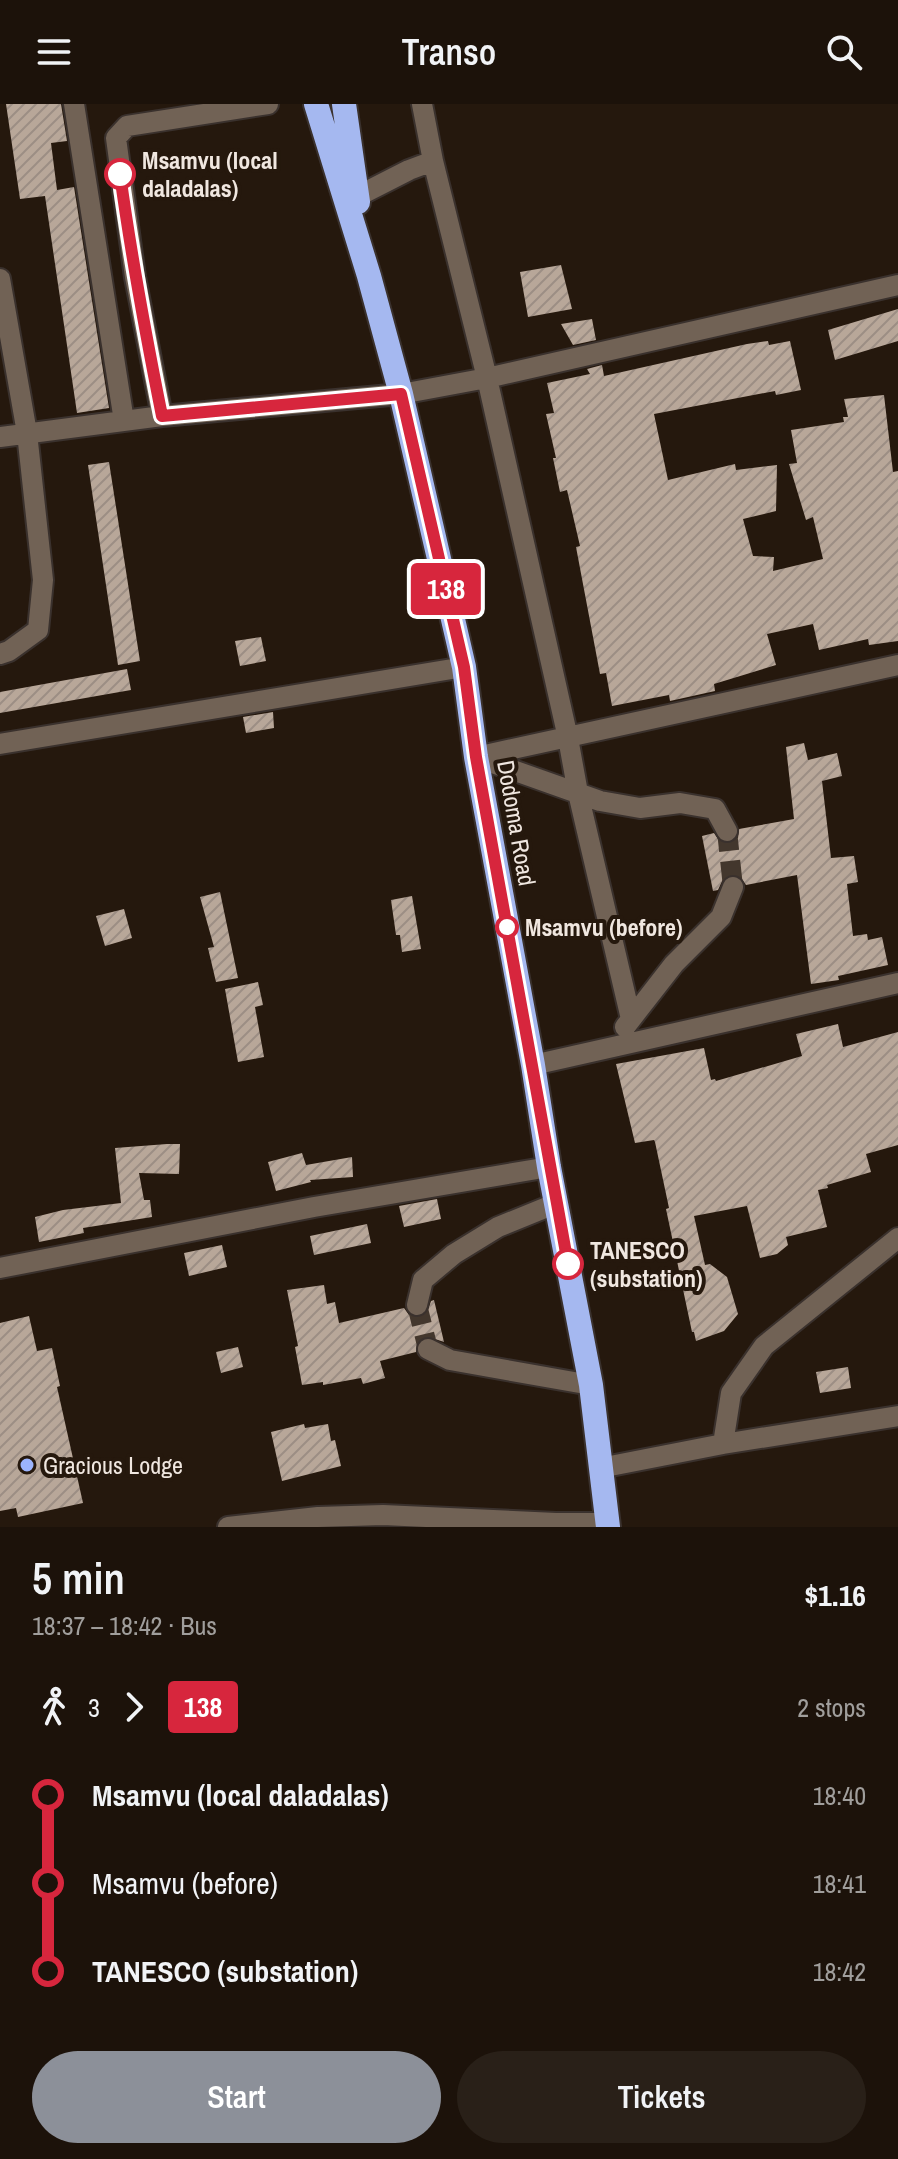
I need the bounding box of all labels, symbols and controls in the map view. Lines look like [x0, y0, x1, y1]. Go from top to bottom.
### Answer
text: Transo [402, 28, 496, 76]
icon: menu [32, 30, 76, 74]
icon: search [822, 30, 866, 74]
place label: Msamvu (local daladalas) [142, 144, 278, 204]
marker: Msamvu (local daladalas) [105, 159, 135, 189]
line badge: 138 [400, 563, 492, 615]
text: 138 [427, 570, 465, 608]
street label: Dodoma Road [490, 758, 544, 888]
place label: Msamvu (before) [525, 911, 682, 943]
marker: Msamvu (before) [496, 916, 518, 938]
place label: TANESCO (substation) [590, 1234, 703, 1294]
marker: TANESCO (substation) [553, 1249, 583, 1279]
place label: Gracious Lodge [43, 1449, 183, 1481]
marker: Gracious Lodge [18, 1456, 36, 1474]
text: 5 min [32, 1548, 125, 1608]
text: $1.16 [804, 1575, 866, 1615]
text: 18:37 – 18:42 · Bus [32, 1608, 217, 1643]
icon: walk [32, 1685, 76, 1729]
icon: forward [112, 1685, 156, 1729]
text: 138 [184, 1688, 222, 1726]
text: 3 [88, 1690, 100, 1725]
text: 2 stops [797, 1690, 866, 1725]
text: Msamvu (local daladalas) [92, 1775, 389, 1815]
text: 18:40 [813, 1778, 866, 1813]
text: Msamvu (before) [92, 1863, 278, 1903]
text: 18:41 [813, 1866, 866, 1901]
text: TANESCO (substation) [92, 1951, 358, 1991]
text: 18:42 [813, 1954, 866, 1989]
button: Start [32, 2051, 441, 2143]
button: Tickets [457, 2051, 866, 2143]

